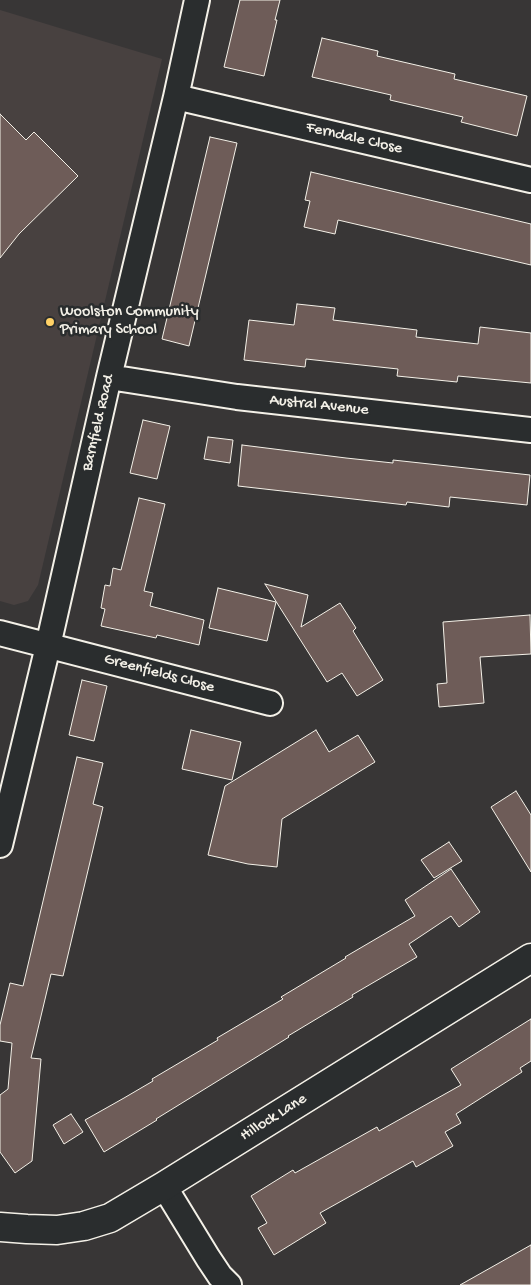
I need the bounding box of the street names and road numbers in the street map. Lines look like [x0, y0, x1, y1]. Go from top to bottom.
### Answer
street label: Ferndale Close [304, 119, 404, 159]
street label: Barnfield Road [79, 373, 119, 473]
street label: Austral Avenue [269, 391, 369, 421]
street label: Greenfields Close [102, 650, 216, 698]
street label: Hillock Lane [237, 1090, 311, 1146]

